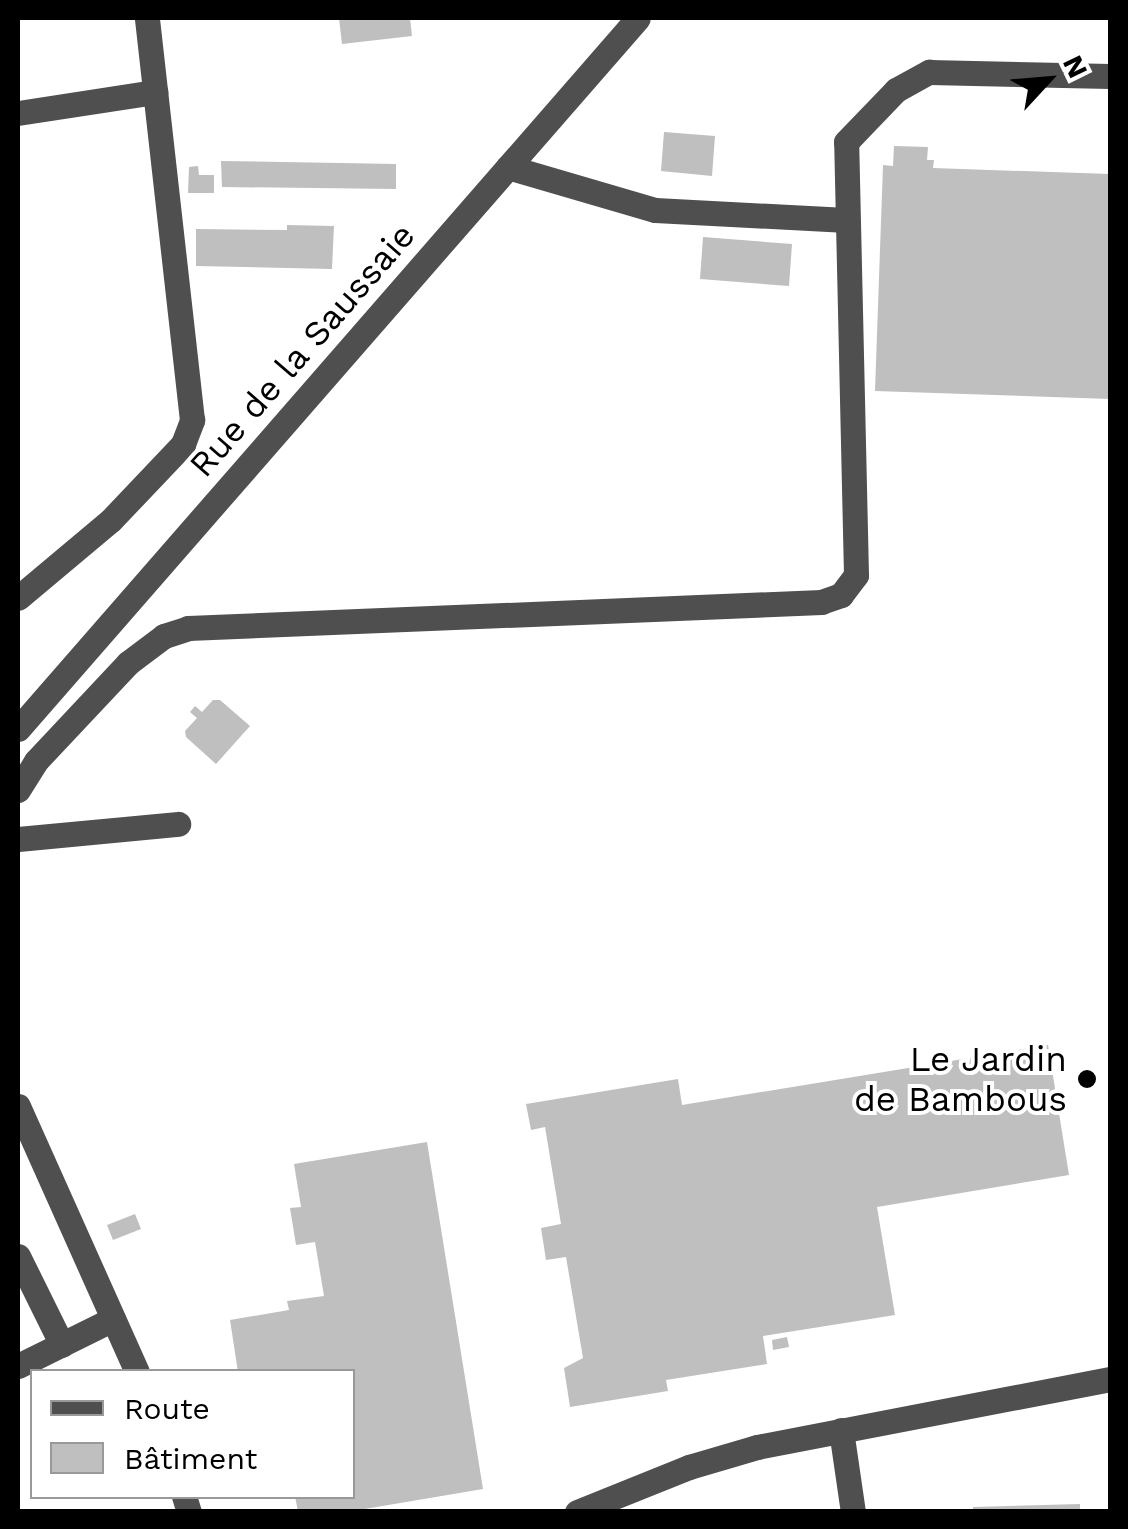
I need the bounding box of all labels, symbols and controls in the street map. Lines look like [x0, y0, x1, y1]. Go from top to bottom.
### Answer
north arrow [998, 30, 1098, 130]
text: N [1056, 50, 1095, 83]
street label: Rue de la Saussaie [180, 214, 424, 486]
place label: Le Jardin de Bambous [854, 1038, 1067, 1120]
marker: Le Jardin de Bambous [1076, 1068, 1098, 1090]
legend [30, 1369, 355, 1499]
text: Route [124, 1391, 210, 1426]
text: Bâtiment [124, 1441, 257, 1476]

